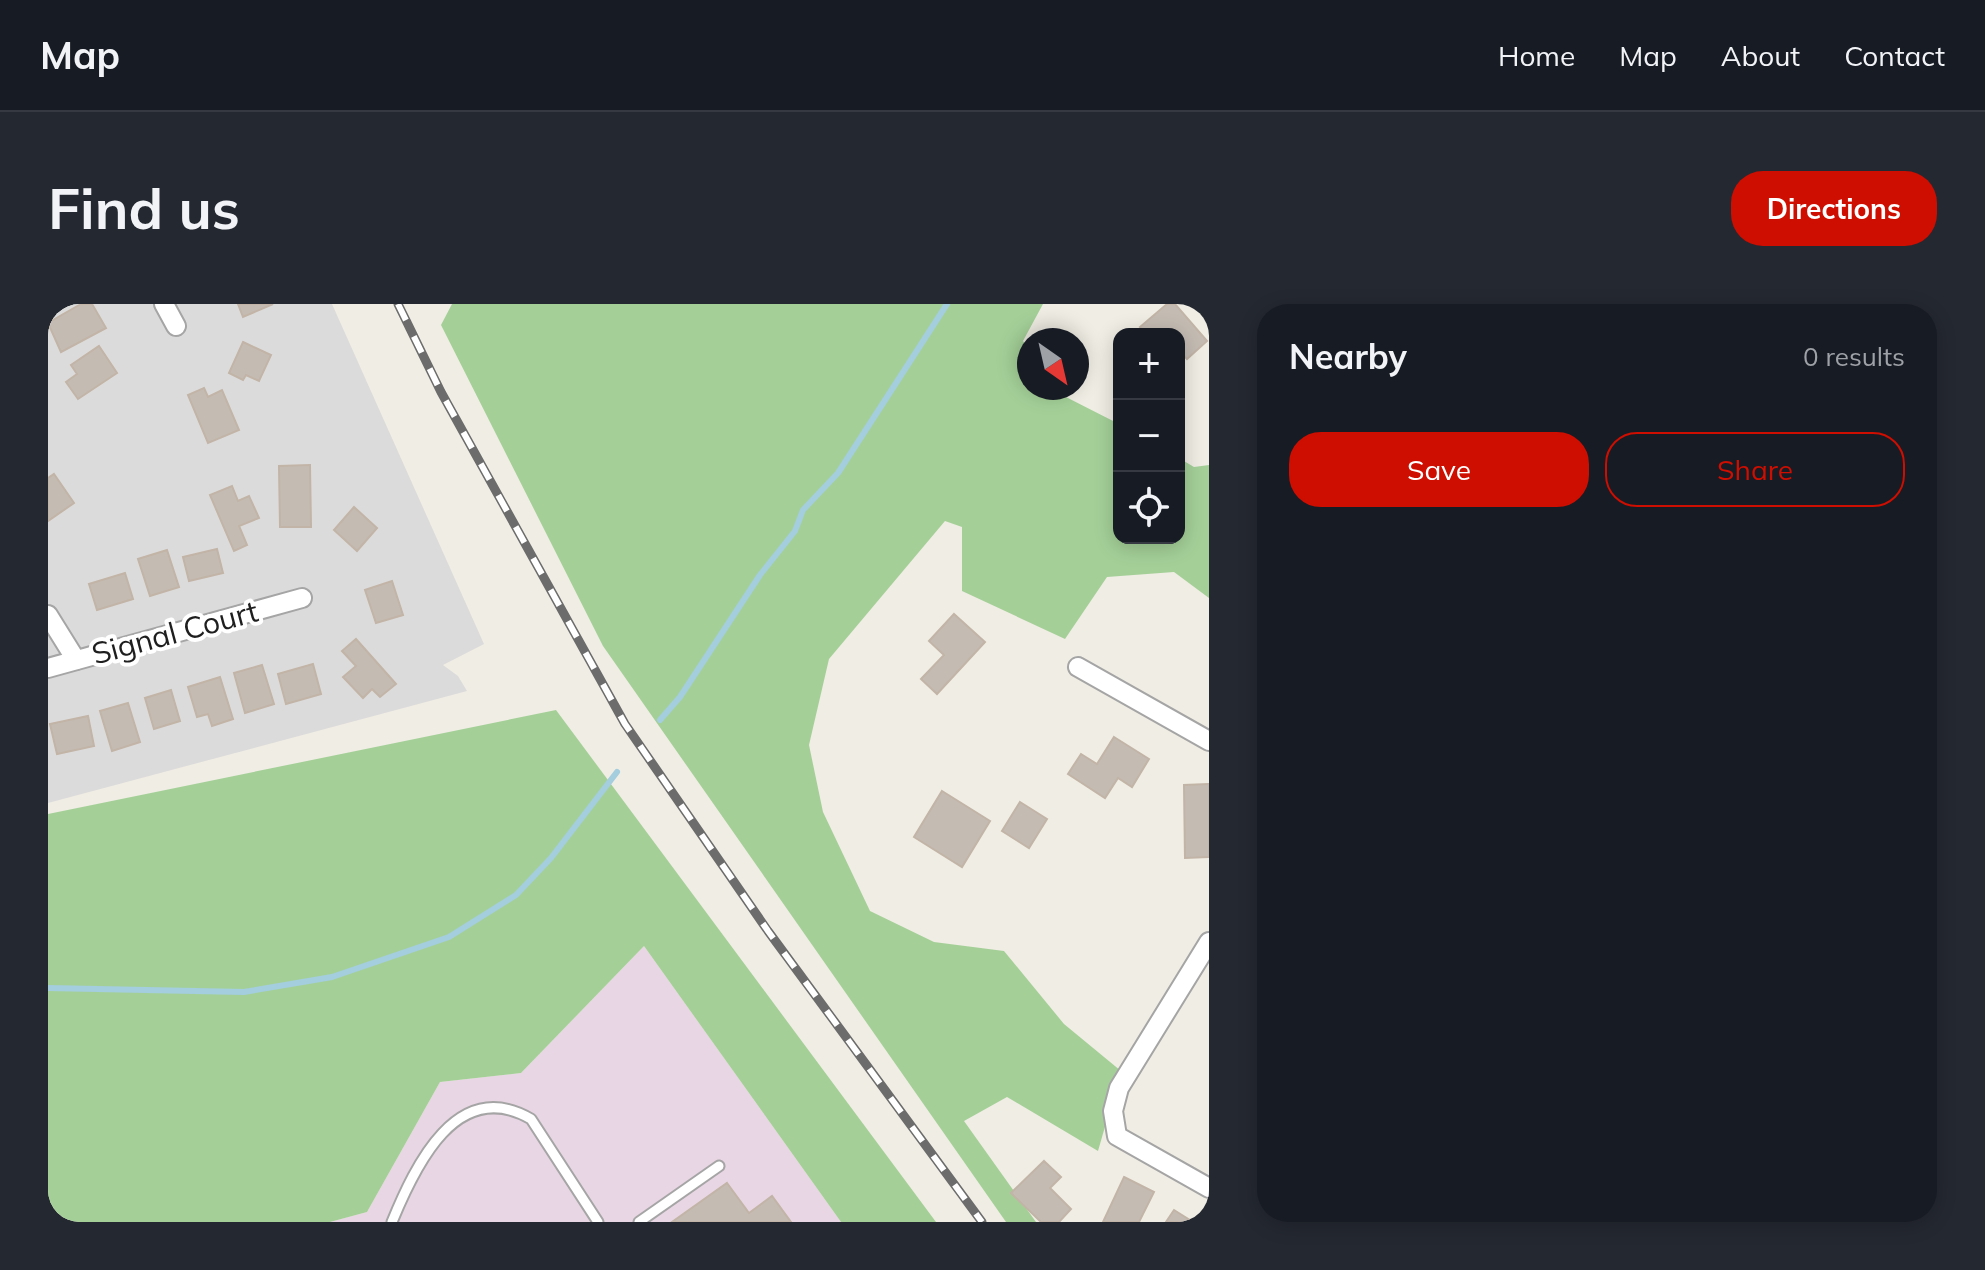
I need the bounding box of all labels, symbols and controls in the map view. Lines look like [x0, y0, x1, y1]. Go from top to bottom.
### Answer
text: Map [40, 31, 120, 79]
text: Home [1498, 38, 1575, 73]
text: Map [1619, 38, 1677, 73]
text: About [1721, 38, 1800, 73]
text: Contact [1844, 38, 1945, 73]
button: Directions [1731, 171, 1937, 246]
text: Find us [48, 173, 240, 243]
north arrow [1017, 328, 1089, 400]
map controls [1113, 328, 1185, 544]
button: + [1113, 328, 1185, 400]
text: Nearby [1289, 335, 1407, 378]
text: 0 results [1803, 340, 1905, 373]
button: − [1113, 400, 1185, 472]
button: Save [1289, 432, 1589, 507]
button: Share [1605, 432, 1905, 507]
button: locate [1113, 472, 1185, 544]
street label: Signal Court [87, 592, 262, 672]

